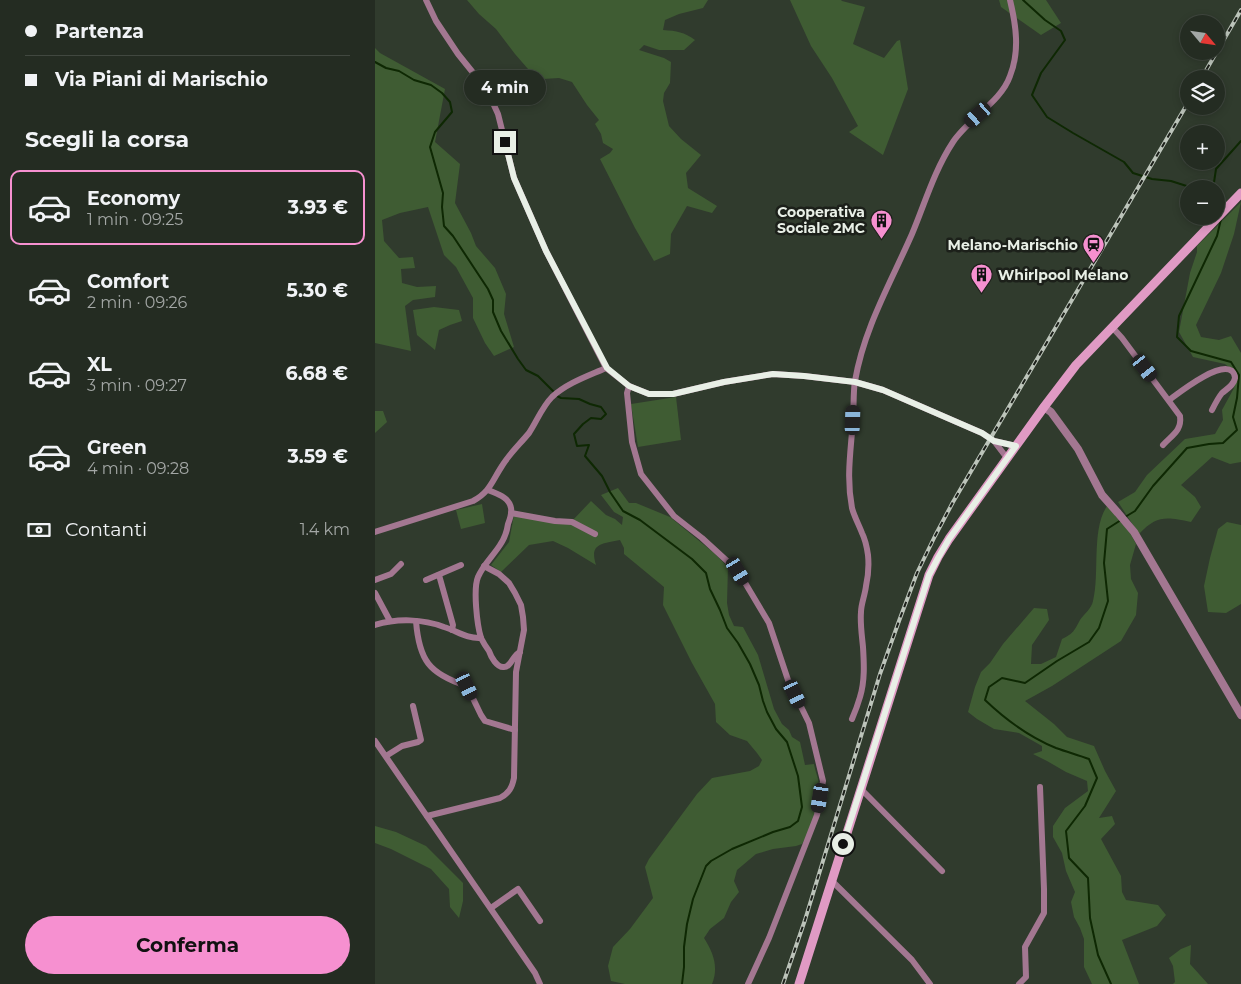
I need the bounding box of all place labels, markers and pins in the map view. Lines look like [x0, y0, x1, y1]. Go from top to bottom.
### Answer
place label: Cooperativa Sociale 2MC [777, 203, 865, 237]
building icon: Cooperativa Sociale 2MC [869, 208, 893, 239]
station icon: Melano-Marischio [1082, 233, 1106, 264]
place label: Melano-Marischio [948, 236, 1078, 254]
building icon: Whirlpool Melano [970, 263, 994, 294]
place label: Whirlpool Melano [998, 266, 1128, 284]

